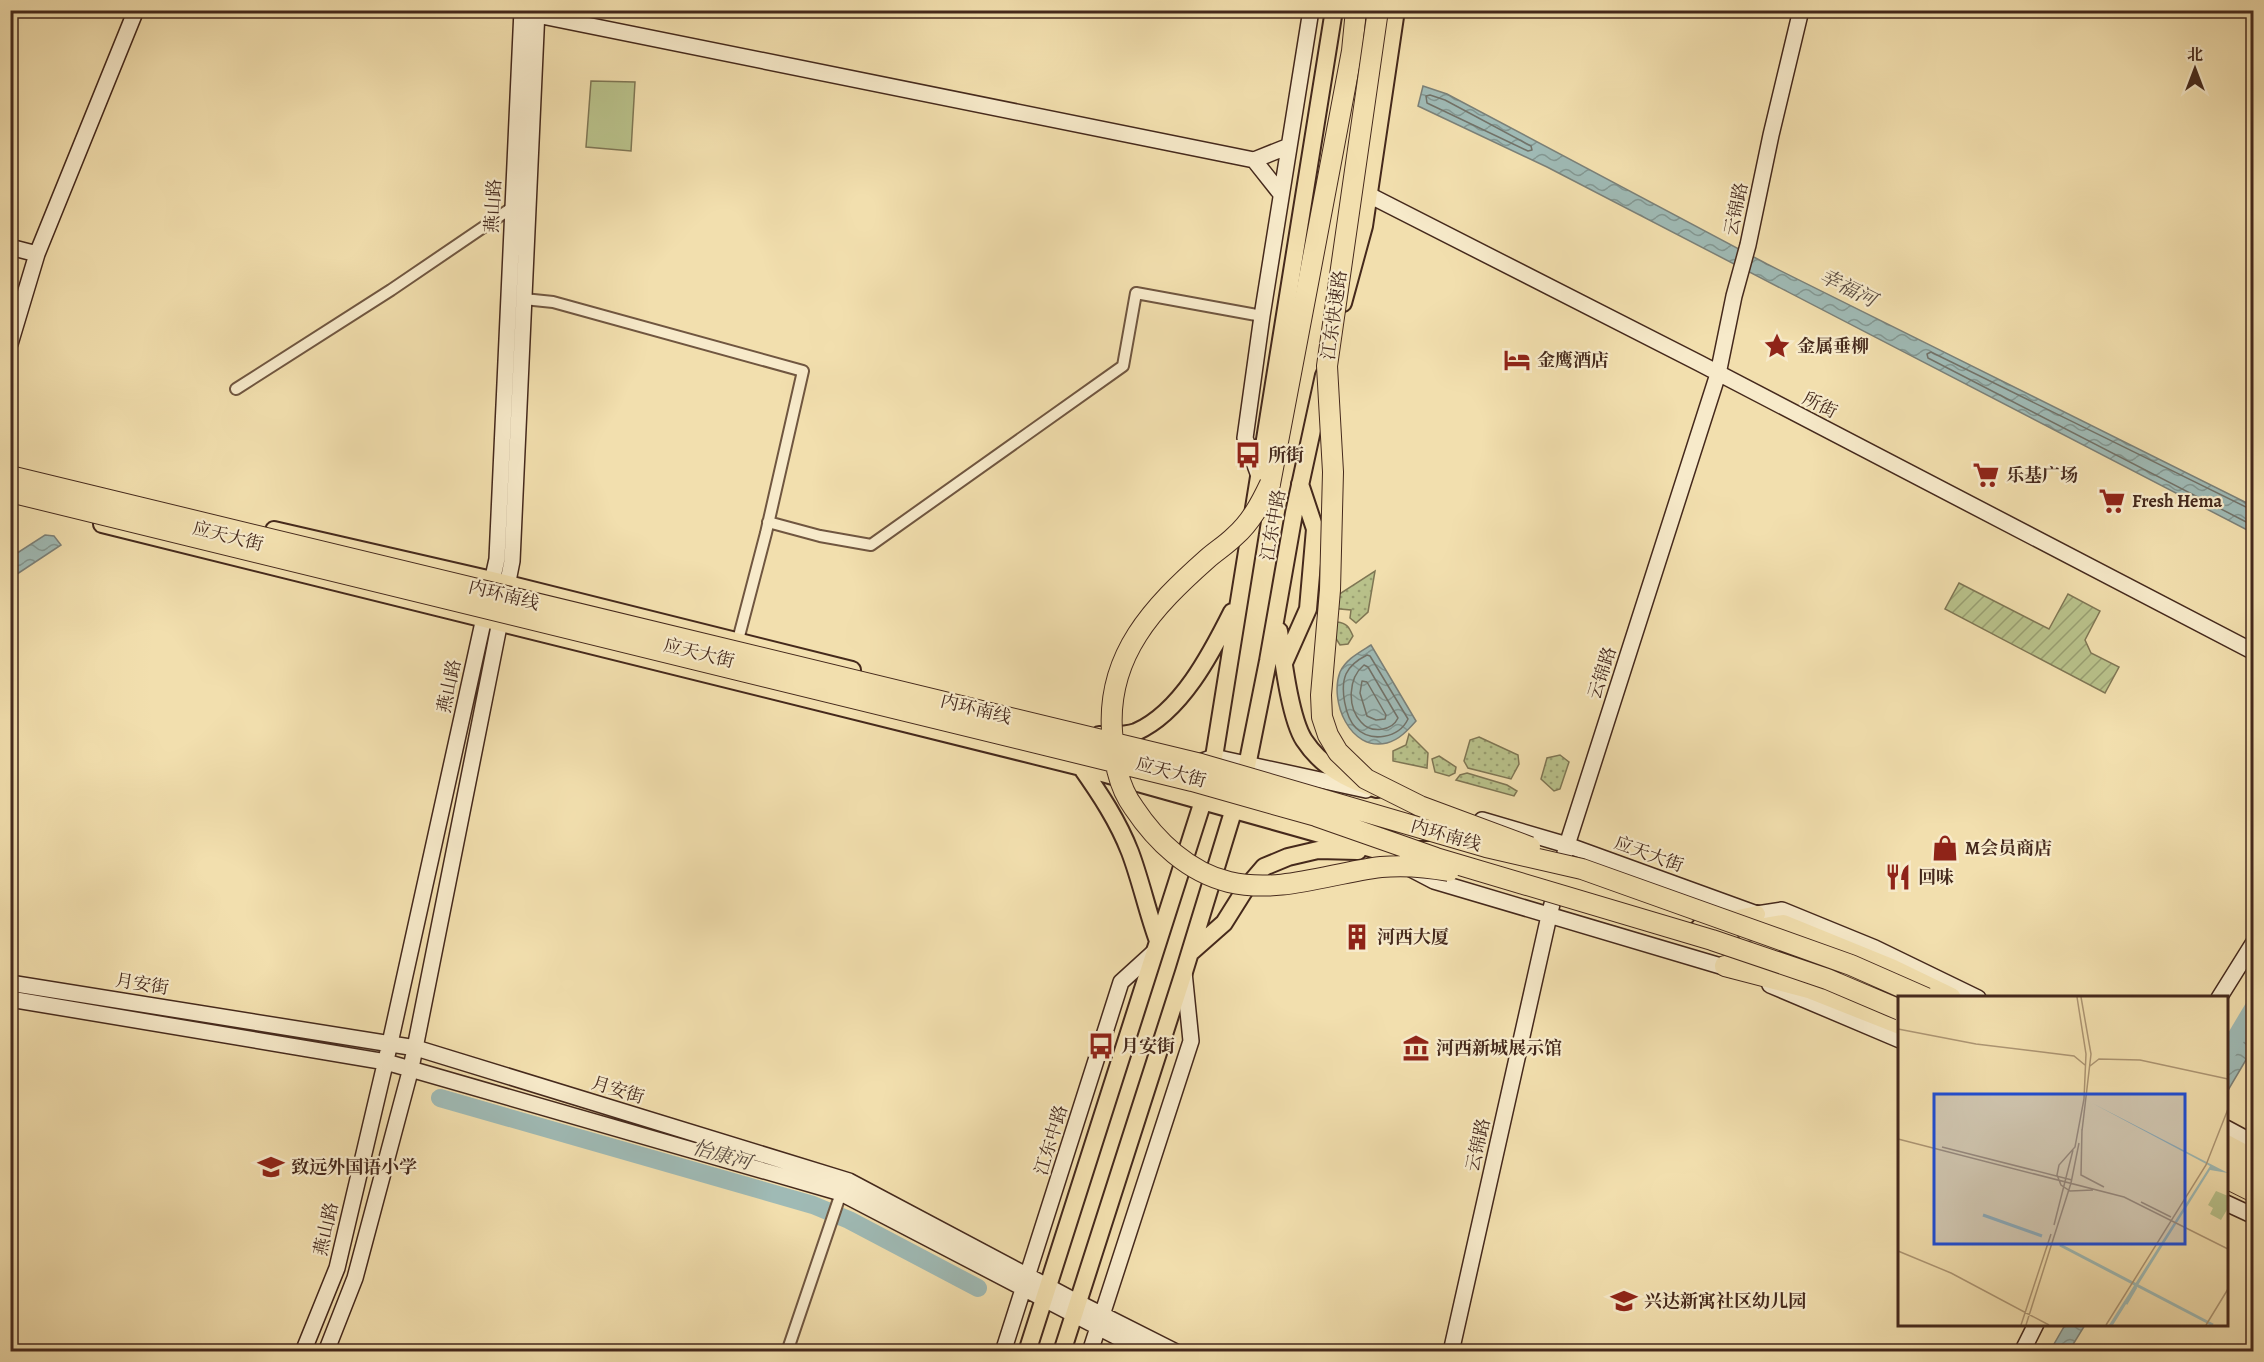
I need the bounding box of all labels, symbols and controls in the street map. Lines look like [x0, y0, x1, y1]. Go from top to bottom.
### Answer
north arrow [2165, 39, 2225, 99]
text: 北 [2187, 44, 2203, 66]
street label: 燕山路 [480, 178, 506, 234]
street label: 云锦路 [1719, 180, 1753, 238]
water label: 幸福河 [1815, 262, 1884, 315]
street label: 江东快速路 [1316, 269, 1352, 361]
place icon: 金属垂柳 [1762, 331, 1792, 361]
place label: 金属垂柳 [1797, 334, 1869, 358]
hotel icon: 金鹰酒店 [1502, 345, 1532, 375]
place label: 金鹰酒店 [1537, 348, 1609, 372]
street label: 所街 [1799, 386, 1841, 424]
bus stop icon: 所街 [1233, 440, 1263, 470]
place label: 所街 [1268, 443, 1304, 467]
supermarket icon: 乐基广场 [1971, 460, 2001, 490]
place label: 乐基广场 [2006, 463, 2078, 487]
supermarket icon: Fresh Hema [2097, 486, 2127, 516]
street label: 江东中路 [1255, 487, 1291, 563]
place label: Fresh Hema [2132, 489, 2222, 513]
street label: 应天大街 [190, 516, 266, 556]
street label: 内环南线 [466, 575, 542, 615]
street label: 应天大街 [661, 633, 737, 673]
street label: 云锦路 [1582, 644, 1622, 702]
street label: 燕山路 [432, 657, 466, 715]
street label: 内环南线 [938, 689, 1014, 729]
street label: 应天大街 [1133, 751, 1209, 793]
street label: 内环南线 [1408, 814, 1484, 856]
street label: 应天大街 [1611, 830, 1687, 878]
shop icon: M会员商店 [1930, 833, 1960, 863]
place label: M会员商店 [1965, 836, 2052, 860]
restaurant icon: 回味 [1883, 862, 1913, 892]
place label: 回味 [1918, 865, 1954, 889]
building icon: 河西大厦 [1342, 922, 1372, 952]
place label: 河西大厦 [1377, 925, 1449, 949]
street label: 月安街 [113, 968, 171, 1000]
inset map [1898, 996, 2228, 1326]
bus stop icon: 月安街 [1086, 1031, 1116, 1061]
museum icon: 河西新城展示馆 [1401, 1033, 1431, 1063]
place label: 月安街 [1121, 1034, 1175, 1058]
place label: 河西新城展示馆 [1436, 1036, 1562, 1060]
street label: 月安街 [589, 1071, 647, 1109]
street label: 江东中路 [1029, 1102, 1073, 1178]
street label: 云锦路 [1460, 1116, 1496, 1174]
water label: 怡康河 [689, 1134, 757, 1177]
school or university icon: 致远外国语小学 [256, 1152, 286, 1182]
place label: 致远外国语小学 [291, 1155, 417, 1179]
street label: 燕山路 [308, 1200, 344, 1258]
school or university icon: 兴达新寓社区幼儿园 [1609, 1286, 1639, 1316]
place label: 兴达新寓社区幼儿园 [1644, 1289, 1806, 1313]

